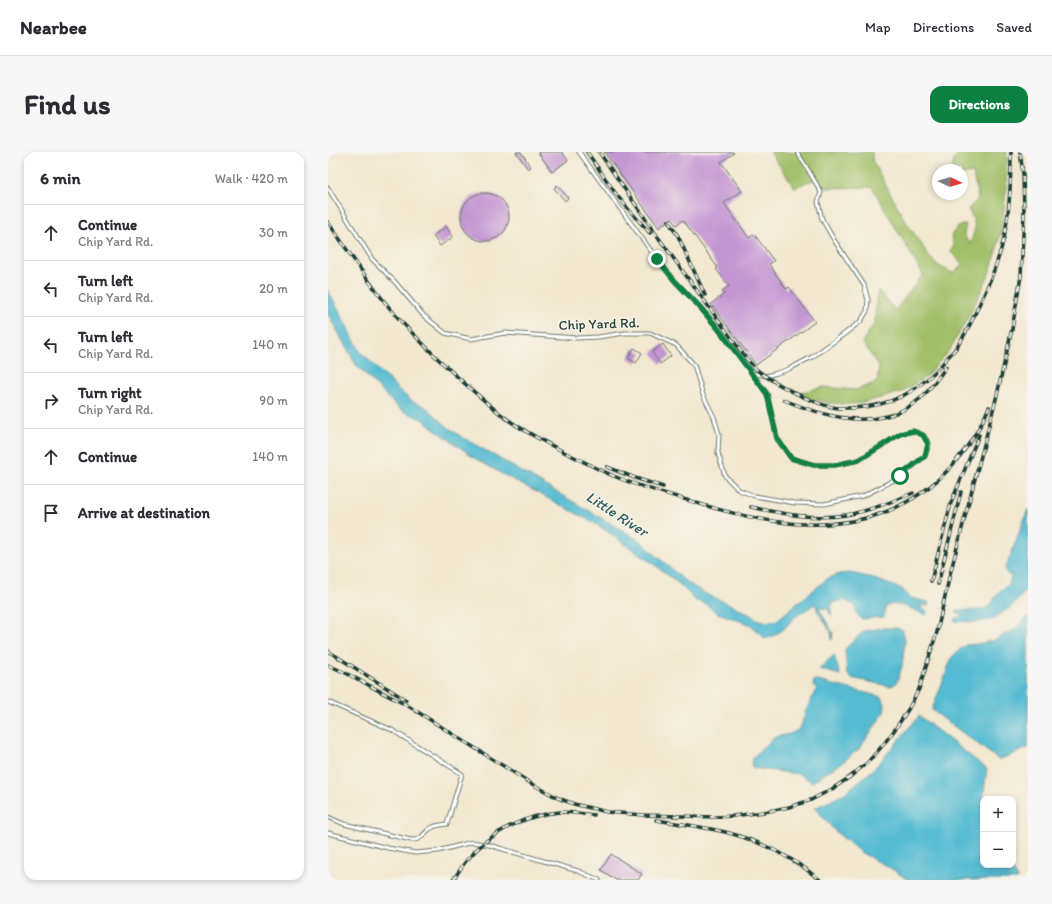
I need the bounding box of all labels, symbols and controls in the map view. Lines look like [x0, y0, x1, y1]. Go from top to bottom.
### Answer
text: Nearbee [20, 16, 87, 39]
text: Map [865, 19, 891, 36]
text: Directions [913, 19, 974, 36]
text: Saved [996, 19, 1032, 36]
button: Directions [930, 86, 1028, 123]
text: Find us [24, 87, 111, 121]
north arrow [932, 164, 968, 200]
text: 6 min [40, 168, 81, 188]
text: Walk · 420 m [215, 171, 288, 186]
text: Continue [78, 216, 137, 234]
icon: ahead [40, 222, 62, 244]
text: 30 m [259, 225, 288, 240]
text: Chip Yard Rd. [78, 234, 153, 249]
route end [648, 250, 666, 268]
text: Turn left [78, 272, 133, 290]
icon: left [40, 278, 62, 300]
text: 20 m [259, 281, 288, 296]
text: Chip Yard Rd. [78, 290, 153, 305]
street label: Chip Yard Rd. [558, 314, 640, 334]
text: Turn left [78, 328, 133, 346]
icon: left [40, 334, 62, 356]
text: 140 m [252, 337, 288, 352]
text: Chip Yard Rd. [78, 346, 153, 361]
text: Turn right [78, 384, 142, 402]
icon: right [40, 390, 62, 412]
text: 90 m [259, 393, 288, 408]
text: Chip Yard Rd. [78, 402, 153, 417]
icon: ahead [40, 446, 62, 468]
text: Continue [78, 448, 137, 466]
text: 140 m [252, 449, 288, 464]
route start [891, 467, 909, 485]
water label: Little River [583, 487, 653, 542]
icon: arrive [40, 502, 62, 524]
text: Arrive at destination [78, 504, 210, 522]
map controls [980, 796, 1016, 868]
button: + [980, 796, 1016, 832]
button: − [980, 832, 1016, 868]

